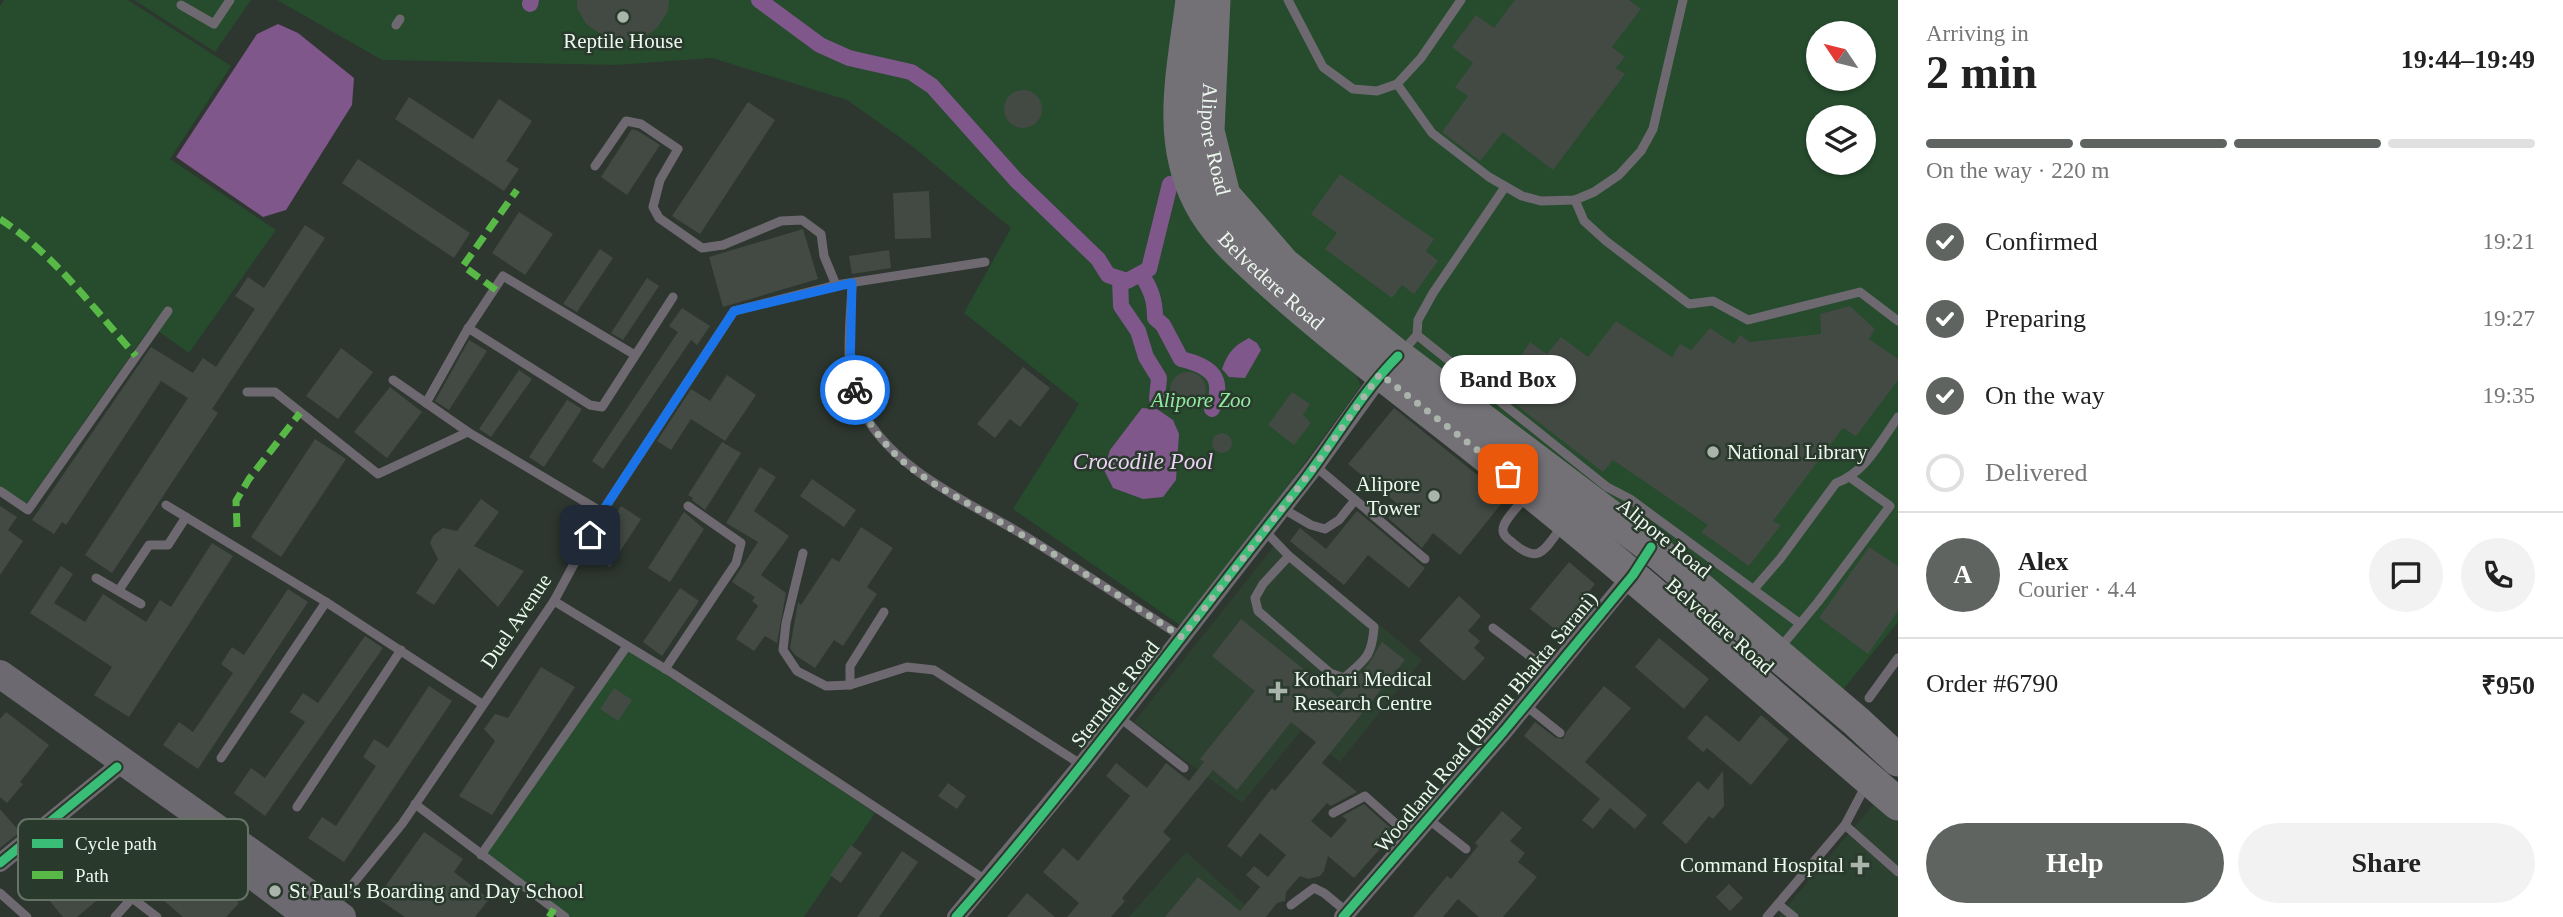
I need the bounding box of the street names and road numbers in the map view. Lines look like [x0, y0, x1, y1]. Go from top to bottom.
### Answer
street label: Alipore Road [1196, 82, 1236, 198]
street label: Belvedere Road [1213, 227, 1329, 335]
street label: Alipore Road [1612, 493, 1716, 583]
street label: Duel Avenue [476, 569, 556, 673]
street label: Belvedere Road [1661, 573, 1779, 680]
street label: Woodland Road (Bhanu Bhakta Sarani) [1370, 587, 1602, 857]
street label: Sterndale Road [1066, 635, 1164, 752]

